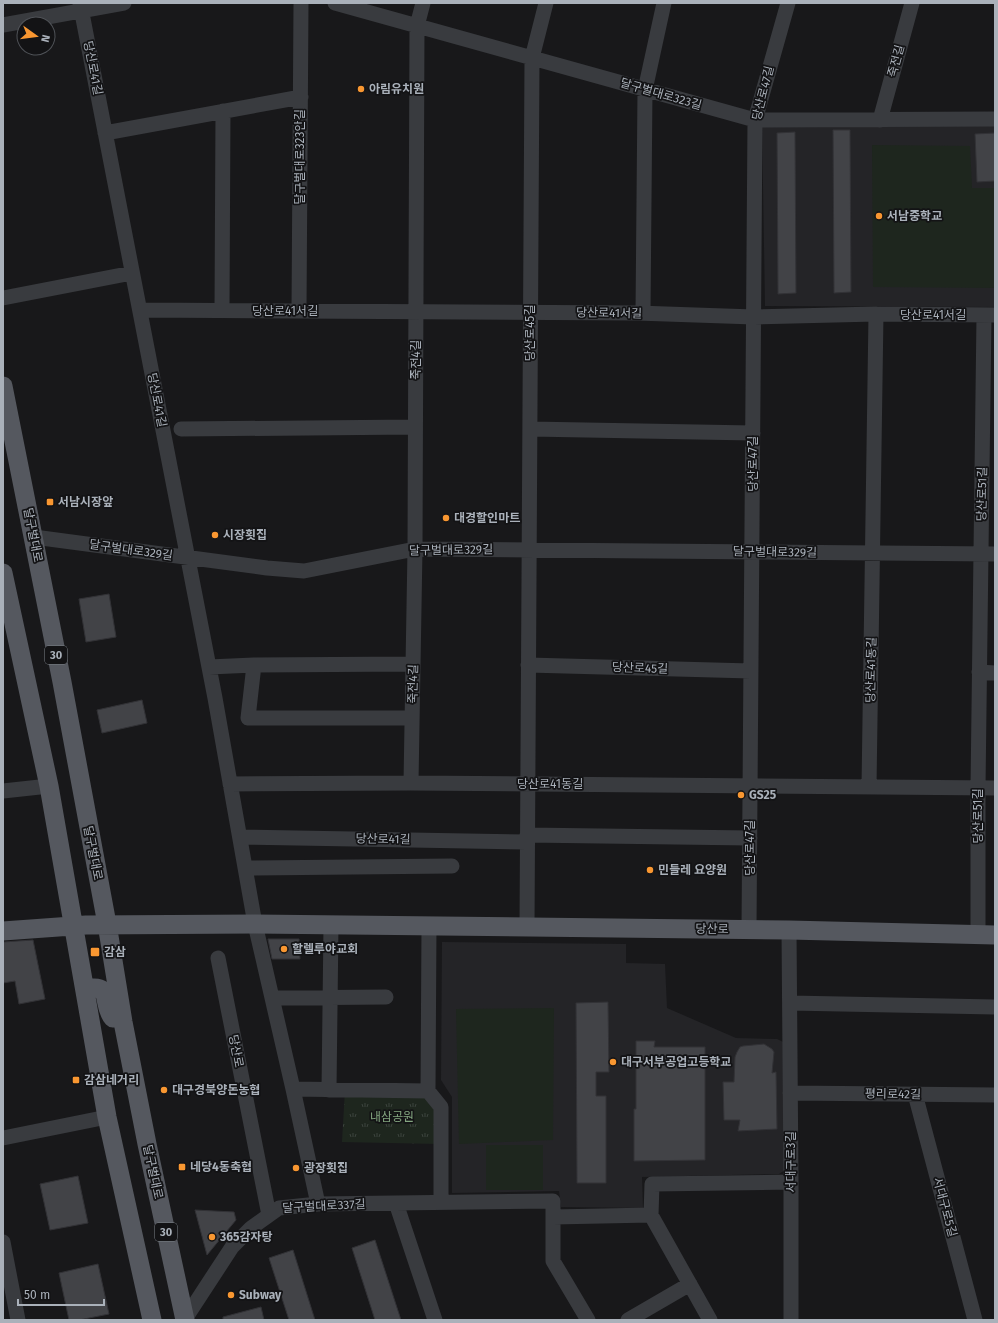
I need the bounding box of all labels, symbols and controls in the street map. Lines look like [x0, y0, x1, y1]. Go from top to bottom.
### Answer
north arrow [16, 16, 56, 56]
text: N [38, 33, 52, 43]
street label: 당산로41길 [81, 40, 105, 96]
street label: 죽전길 [885, 43, 907, 79]
street label: 당산로47길 [749, 64, 777, 122]
street label: 달구벌대로323길 [619, 76, 703, 112]
place label: 아림유치원 [369, 82, 424, 96]
marker: 아림유치원 [356, 84, 366, 94]
street label: 달구벌대로323안길 [293, 109, 307, 205]
place label: 서남중학교 [887, 209, 942, 223]
marker: 서남중학교 [874, 211, 884, 221]
street label: 당산로41서길 [252, 304, 318, 318]
street label: 당산로45길 [523, 305, 537, 361]
street label: 당산로41서길 [576, 305, 642, 321]
street label: 당산로41서길 [900, 308, 966, 322]
street label: 죽전4길 [409, 340, 423, 380]
street label: 당산로41길 [145, 372, 169, 428]
street label: 당산로47길 [746, 436, 760, 492]
street label: 당산로51길 [975, 466, 989, 522]
place label: 서남시장앞 [58, 495, 113, 509]
marker: 서남시장앞 [45, 497, 55, 507]
street label: 달구벌대로 [21, 507, 45, 563]
place label: 대경할인마트 [454, 511, 520, 525]
marker: 대경할인마트 [441, 513, 451, 523]
place label: 시장횟집 [223, 528, 267, 542]
marker: 시장횟집 [210, 530, 220, 540]
street label: 달구벌대로329길 [88, 537, 174, 563]
street label: 달구벌대로329길 [409, 542, 493, 558]
street label: 달구벌대로329길 [733, 544, 817, 560]
street label: 당산로41동길 [863, 637, 879, 703]
road number: 30 [45, 646, 67, 664]
street label: 당산로45길 [612, 660, 668, 676]
street label: 죽전4길 [406, 664, 420, 704]
street label: 당산로41동길 [517, 777, 583, 791]
place label: GS25 [749, 788, 777, 802]
street label: 당산로51길 [971, 789, 985, 843]
marker: GS25 [736, 790, 746, 800]
street label: 당산로47길 [743, 820, 757, 876]
street label: 달구벌대로 [81, 825, 105, 881]
street label: 당산로41길 [355, 832, 411, 846]
place label: 민들레 요양원 [658, 863, 727, 877]
marker: 민들레 요양원 [645, 865, 655, 875]
street label: 당산로 [695, 922, 729, 936]
place label: 할렐루야교회 [292, 942, 358, 956]
marker: 할렐루야교회 [279, 944, 289, 954]
place label: 감삼 [104, 945, 126, 959]
marker: 감삼 [89, 946, 101, 958]
street label: 당산로 [226, 1033, 246, 1069]
place label: 대구서부공업고등학교 [621, 1055, 731, 1069]
marker: 대구서부공업고등학교 [608, 1057, 618, 1067]
place label: 감삼네거리 [84, 1073, 139, 1087]
marker: 감삼네거리 [71, 1075, 81, 1085]
place label: 대구경북양돈농협 [172, 1083, 260, 1097]
marker: 대구경북양돈농협 [159, 1085, 169, 1095]
street label: 평리로42길 [865, 1087, 921, 1101]
park label: 내삼공원 [370, 1110, 414, 1124]
street label: 서대구로3길 [784, 1131, 798, 1193]
street label: 달구벌대로 [140, 1144, 166, 1200]
place label: 네당4동축협 [190, 1160, 252, 1174]
place label: 광장횟집 [304, 1161, 348, 1175]
marker: 네당4동축협 [177, 1162, 187, 1172]
marker: 광장횟집 [291, 1163, 301, 1173]
street label: 서대구로5길 [930, 1176, 960, 1238]
street label: 달구벌대로337길 [282, 1197, 366, 1215]
road number: 30 [155, 1223, 177, 1241]
place label: 365감자탕 [219, 1230, 273, 1244]
marker: 365감자탕 [207, 1232, 217, 1242]
scale bar [18, 1281, 104, 1307]
text: 50 m [24, 1288, 50, 1302]
place label: Subway [239, 1288, 282, 1302]
marker: Subway [226, 1290, 236, 1300]

